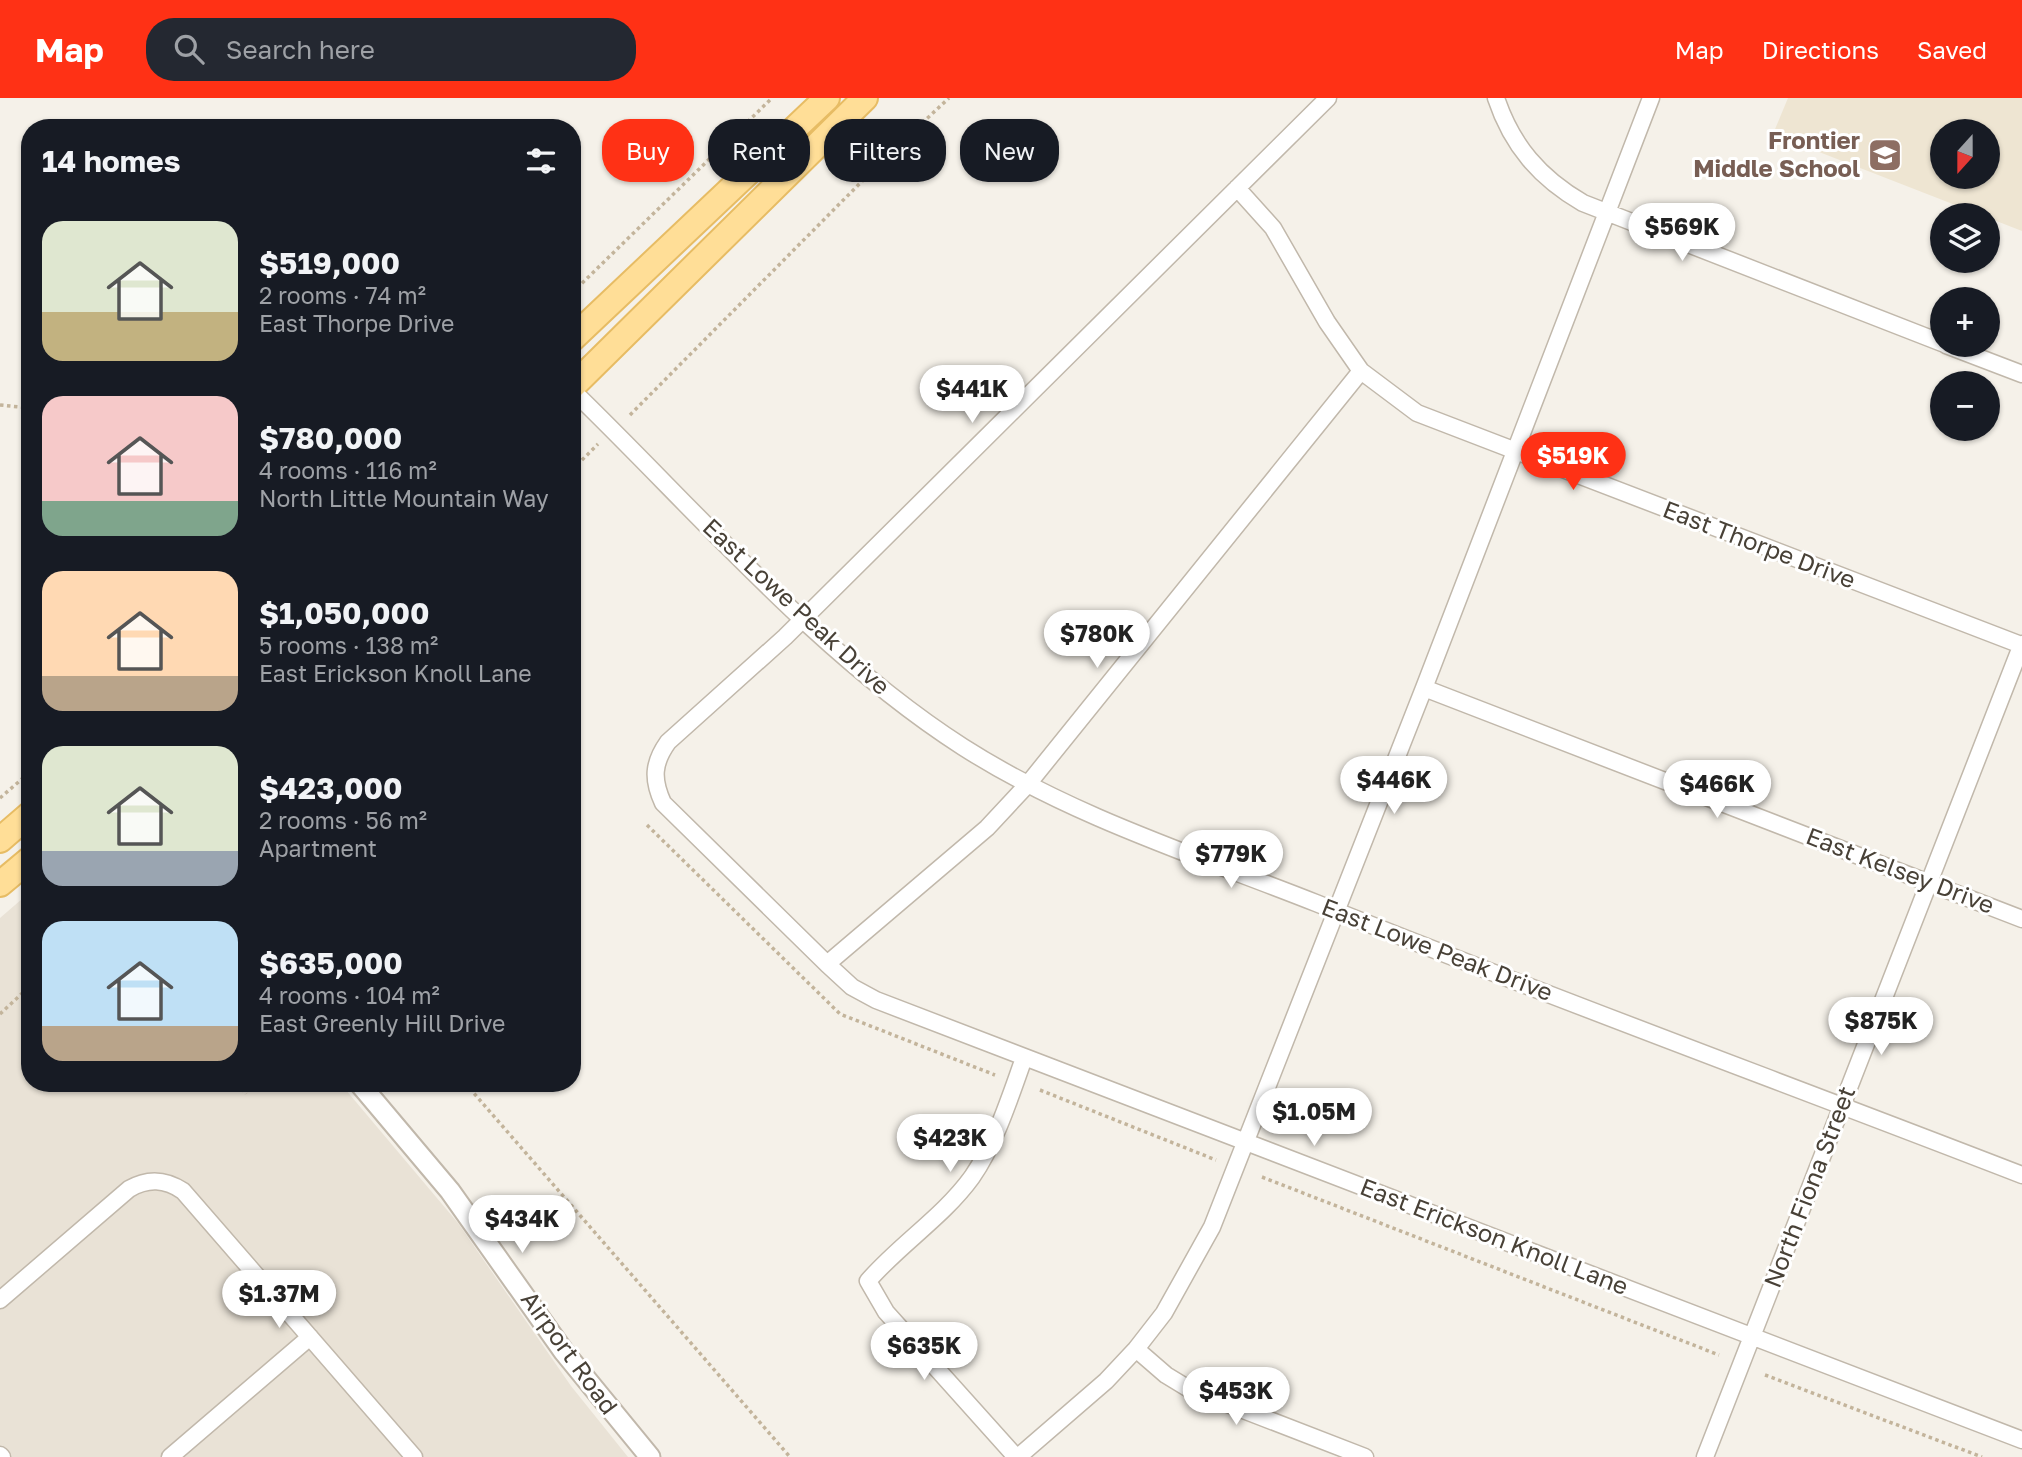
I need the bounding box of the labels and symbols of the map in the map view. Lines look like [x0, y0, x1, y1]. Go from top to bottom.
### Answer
north arrow [1930, 119, 2000, 189]
place label: Frontier Middle School [1693, 125, 1860, 182]
school or university icon: Frontier Middle School [1866, 136, 1904, 174]
pin: $569K [1633, 204, 1731, 263]
pin: $441K [923, 366, 1021, 425]
pin: $519K [1524, 432, 1622, 492]
street label: East Thorpe Drive [1659, 494, 1860, 594]
street label: East Lowe Peak Drive [698, 512, 897, 700]
pin: $780K [1048, 610, 1146, 670]
pin: $446K [1345, 756, 1443, 816]
pin: $466K [1668, 760, 1766, 820]
street label: East Kelsey Drive [1802, 820, 1999, 919]
pin: $779K [1182, 830, 1280, 890]
street label: East Lowe Peak Drive [1318, 891, 1557, 1006]
pin: $875K [1832, 998, 1930, 1057]
street label: North Fiona Street [1757, 1082, 1860, 1291]
pin: $1.05M [1257, 1088, 1371, 1148]
pin: $423K [901, 1114, 999, 1174]
street label: East Erickson Knoll Lane [1357, 1171, 1633, 1300]
pin: $434K [473, 1196, 571, 1255]
pin: $1.37M [222, 1270, 336, 1330]
street label: Airport Road [516, 1285, 625, 1419]
pin: $635K [875, 1322, 973, 1382]
pin: $453K [1187, 1368, 1285, 1427]

